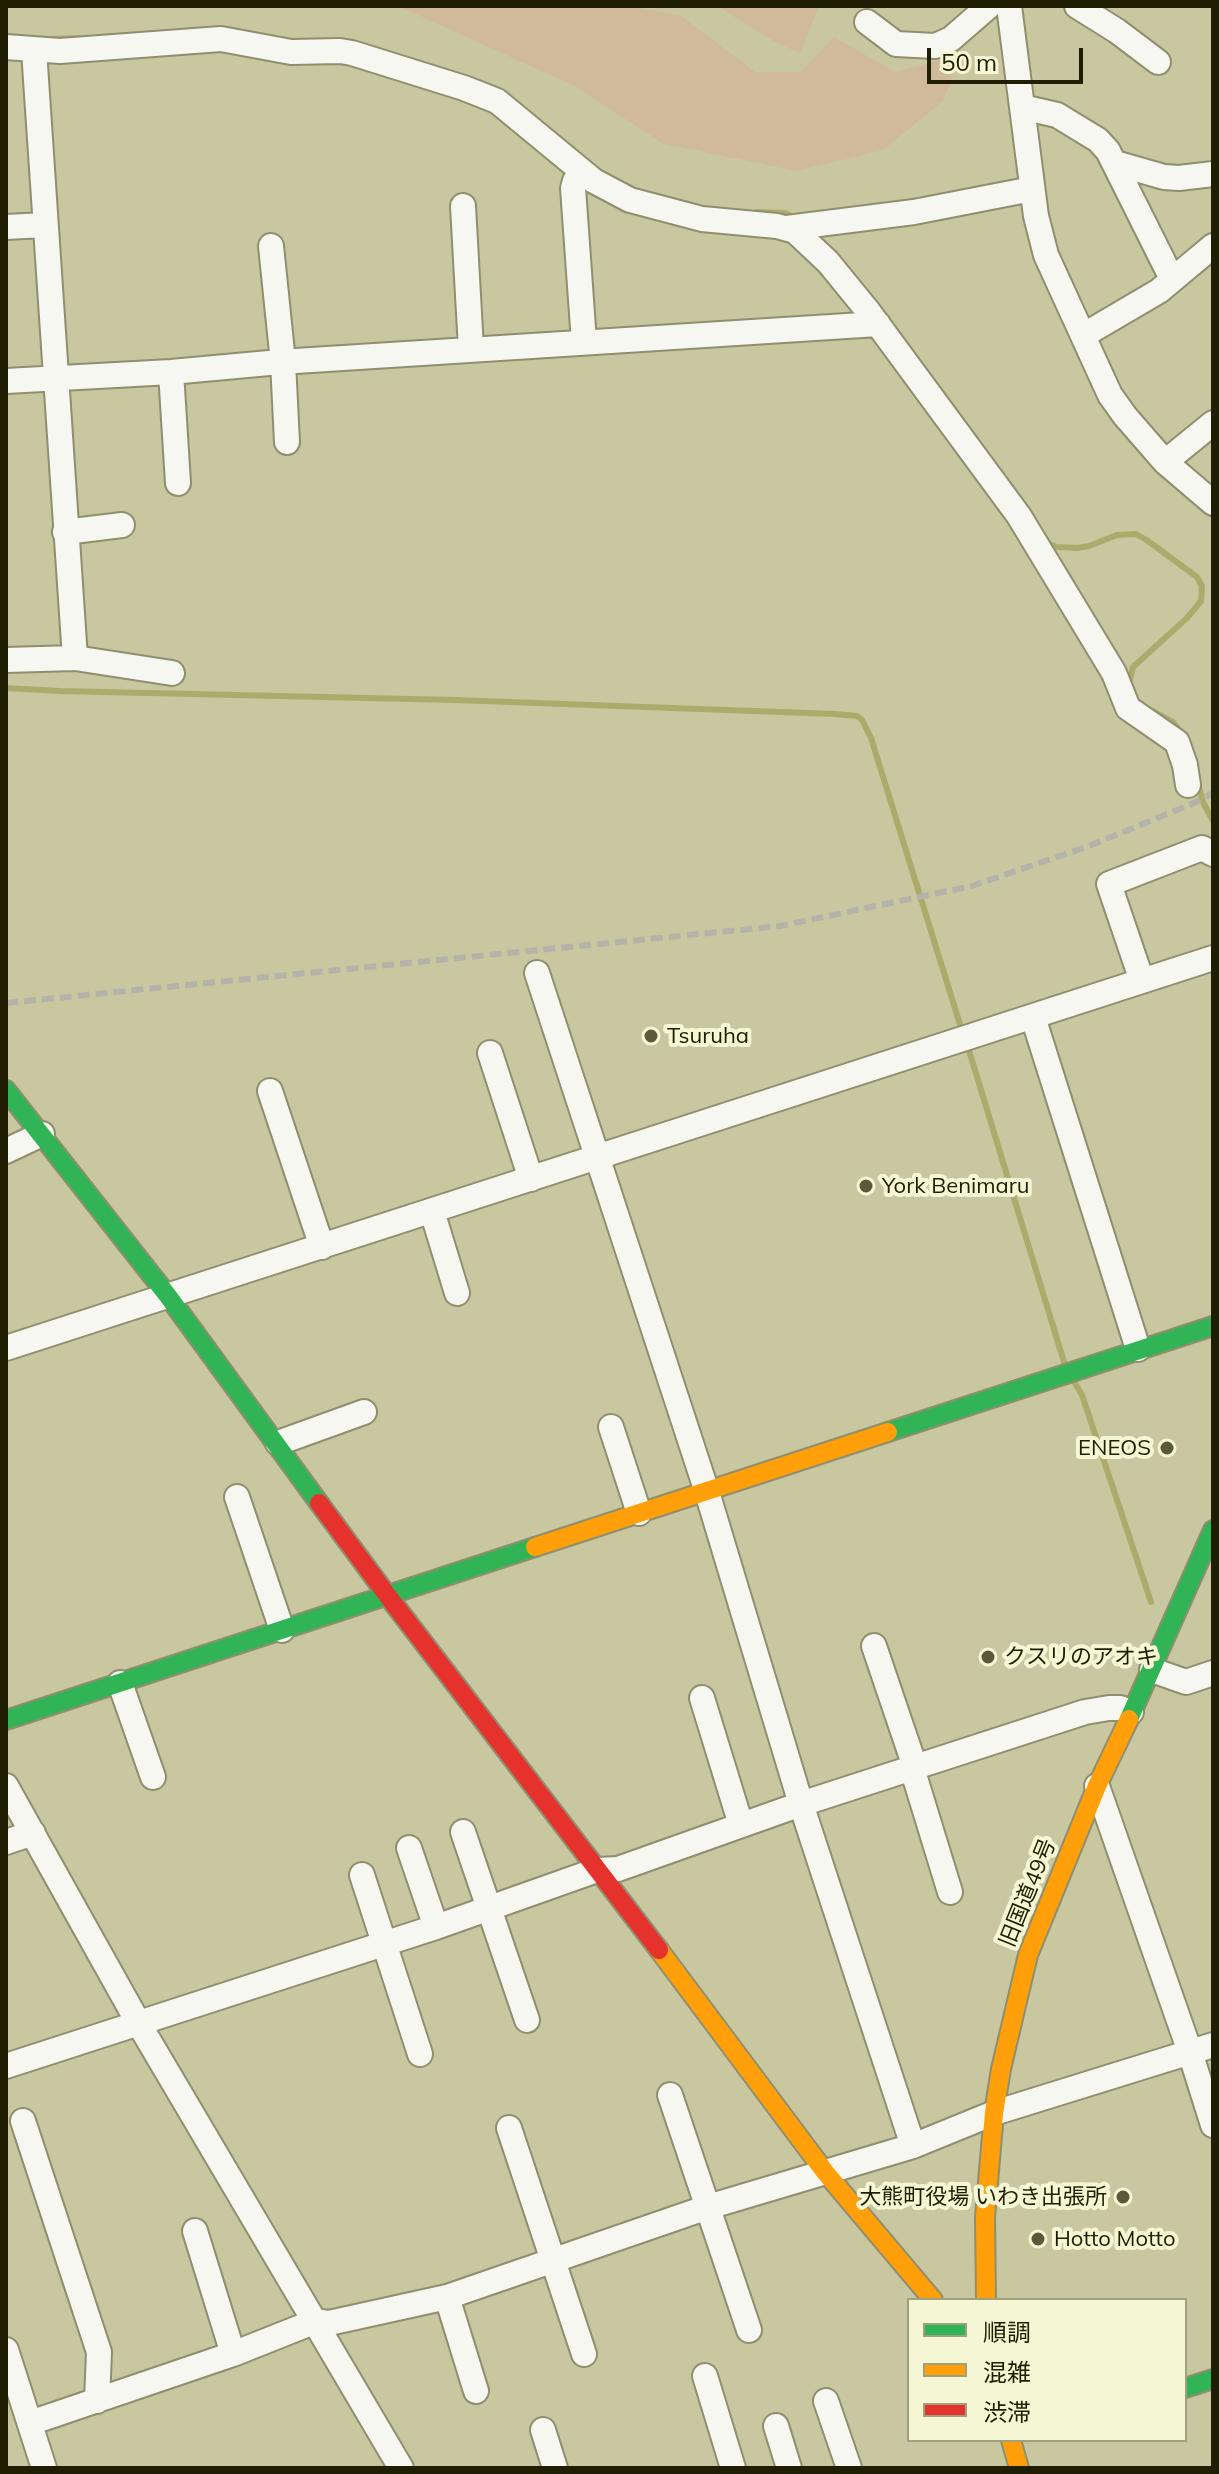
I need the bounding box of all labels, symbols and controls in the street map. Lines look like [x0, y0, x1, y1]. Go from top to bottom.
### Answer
scale bar [931, 32, 1087, 82]
text: 50 m [941, 47, 997, 77]
place label: Tsuruha [667, 1023, 749, 1049]
marker: Tsuruha [642, 1027, 660, 1045]
place label: York Benimaru [882, 1173, 1029, 1199]
marker: York Benimaru [857, 1177, 875, 1195]
place label: ENEOS [1078, 1435, 1151, 1461]
marker: ENEOS [1158, 1439, 1176, 1457]
place label: クスリのアオキ [1004, 1644, 1158, 1670]
marker: クスリのアオキ [979, 1648, 997, 1666]
street label: 旧国道49号 [994, 1835, 1062, 1951]
place label: 大熊町役場 いわき出張所 [859, 2184, 1107, 2210]
marker: 大熊町役場 いわき出張所 [1114, 2188, 1132, 2206]
place label: Hotto Motto [1054, 2226, 1175, 2252]
marker: Hotto Motto [1029, 2230, 1047, 2248]
legend [907, 2298, 1187, 2442]
text: 順調 [983, 2317, 1031, 2347]
text: 混雑 [983, 2357, 1031, 2387]
text: 渋滞 [983, 2397, 1031, 2427]

